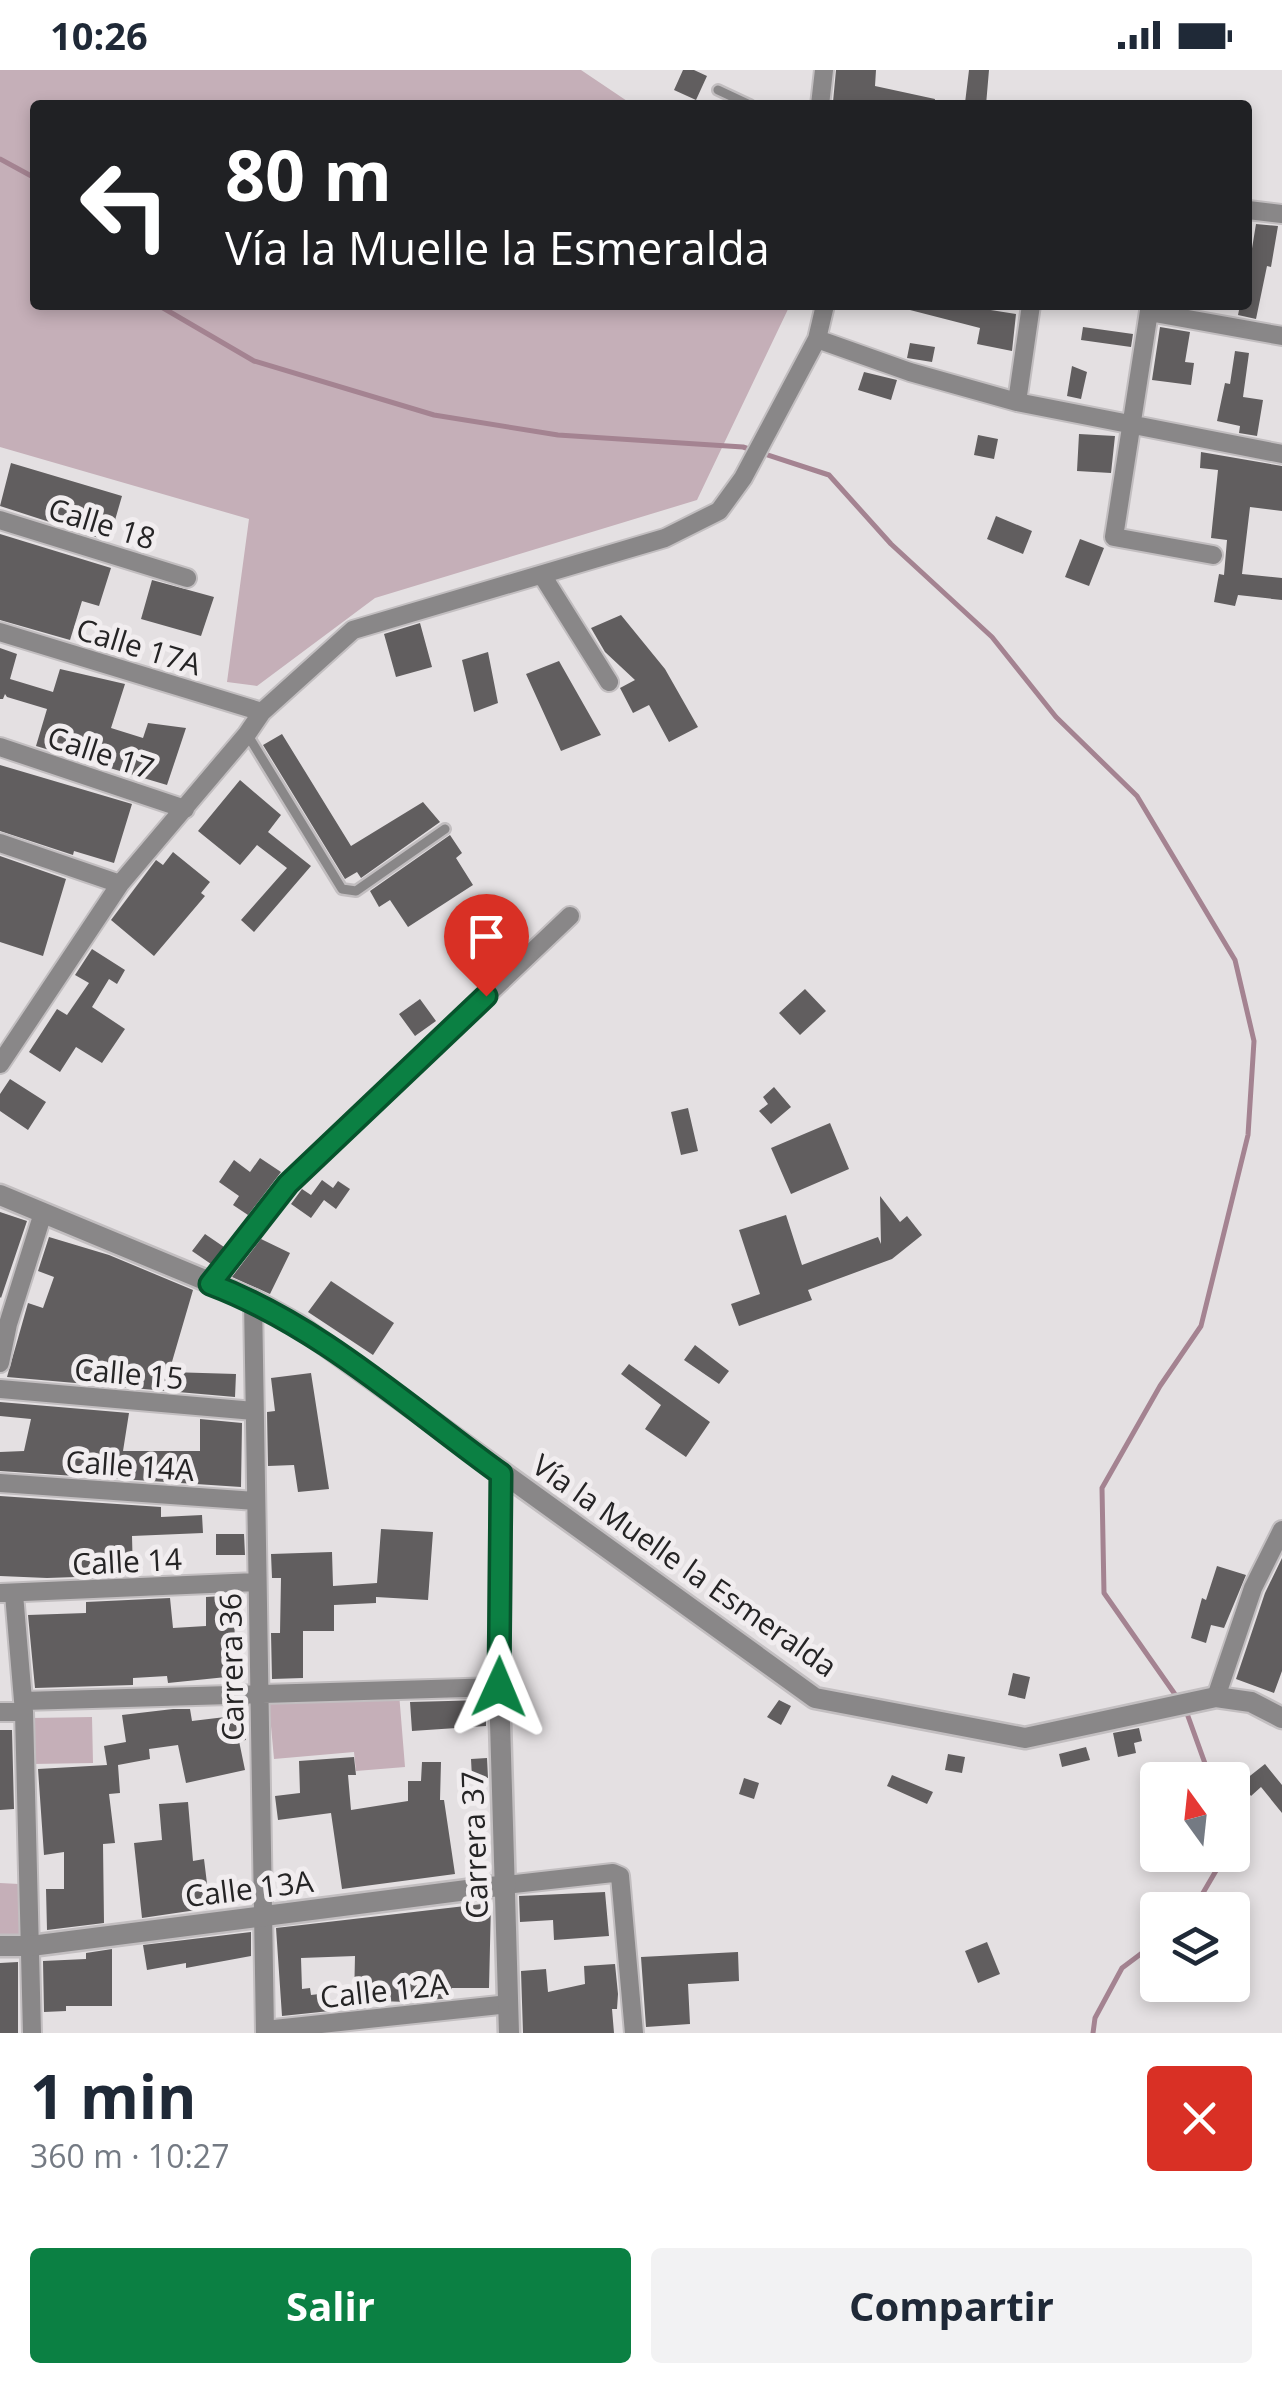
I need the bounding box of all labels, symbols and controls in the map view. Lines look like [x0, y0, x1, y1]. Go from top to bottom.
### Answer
text: 10:26 [50, 9, 148, 61]
text: 80 m [225, 126, 392, 222]
icon: left [60, 140, 190, 270]
text: Vía la Muelle la Esmeralda [225, 217, 770, 278]
street label: Calle 18 [44, 487, 160, 559]
street label: Calle 17A [71, 608, 207, 684]
street label: Calle 17 [43, 716, 159, 788]
pin [444, 894, 529, 997]
icon: arrive [459, 909, 514, 964]
street label: Calle 15 [73, 1348, 185, 1398]
street label: Calle 14A [64, 1440, 196, 1490]
street label: Vía la Muelle la Esmeralda [525, 1444, 845, 1686]
street label: Calle 14 [71, 1538, 183, 1584]
street label: Carrera 36 [209, 1593, 253, 1741]
position arrow [447, 1635, 551, 1739]
north arrow [1140, 1762, 1250, 1872]
map controls [1140, 1762, 1250, 2002]
street label: Carrera 37 [451, 1770, 497, 1920]
street label: Calle 13A [183, 1860, 315, 1916]
button: layers [1140, 1892, 1250, 2002]
street label: Calle 12A [318, 1963, 450, 2017]
text: 1 min [30, 2055, 197, 2137]
button: close [1147, 2066, 1252, 2171]
text: 360 m · 10:27 [30, 2134, 229, 2177]
button: Salir [30, 2248, 631, 2363]
button: Compartir [651, 2248, 1252, 2363]

